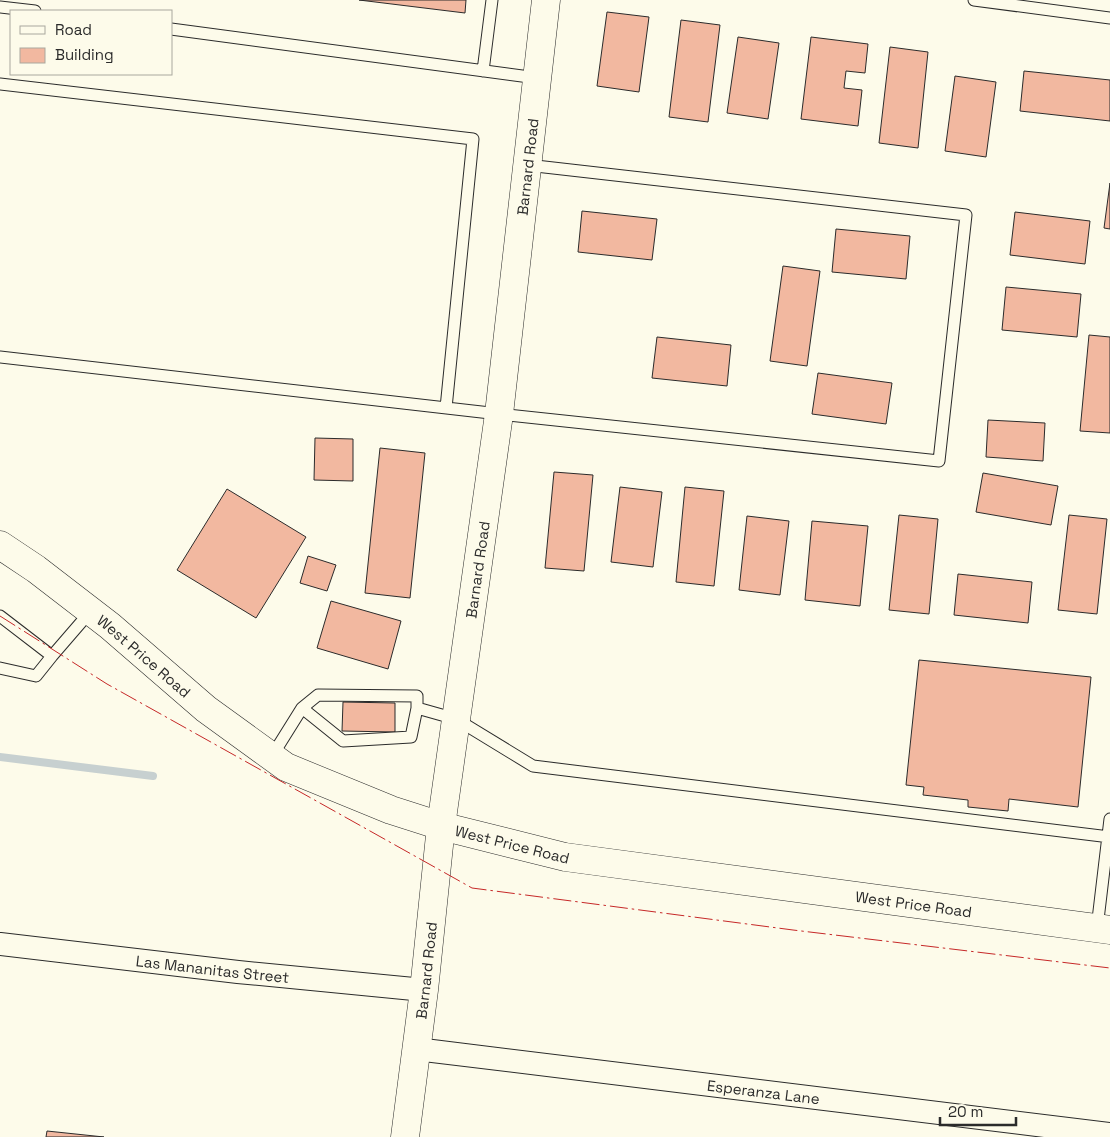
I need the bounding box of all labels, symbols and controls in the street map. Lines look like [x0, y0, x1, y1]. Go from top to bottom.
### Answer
legend [10, 10, 172, 75]
text: Road [55, 20, 92, 39]
text: Building [55, 45, 114, 64]
street label: Barnard Road [512, 117, 542, 216]
street label: Barnard Road [461, 520, 493, 619]
street label: West Price Road [94, 610, 195, 701]
street label: West Price Road [453, 820, 572, 867]
street label: West Price Road [854, 887, 973, 921]
street label: Barnard Road [411, 921, 441, 1020]
street label: Las Mananitas Street [135, 951, 290, 986]
street label: Esperanza Lane [706, 1075, 821, 1108]
scale bar [940, 1094, 1016, 1126]
text: 20 m [948, 1102, 983, 1121]

